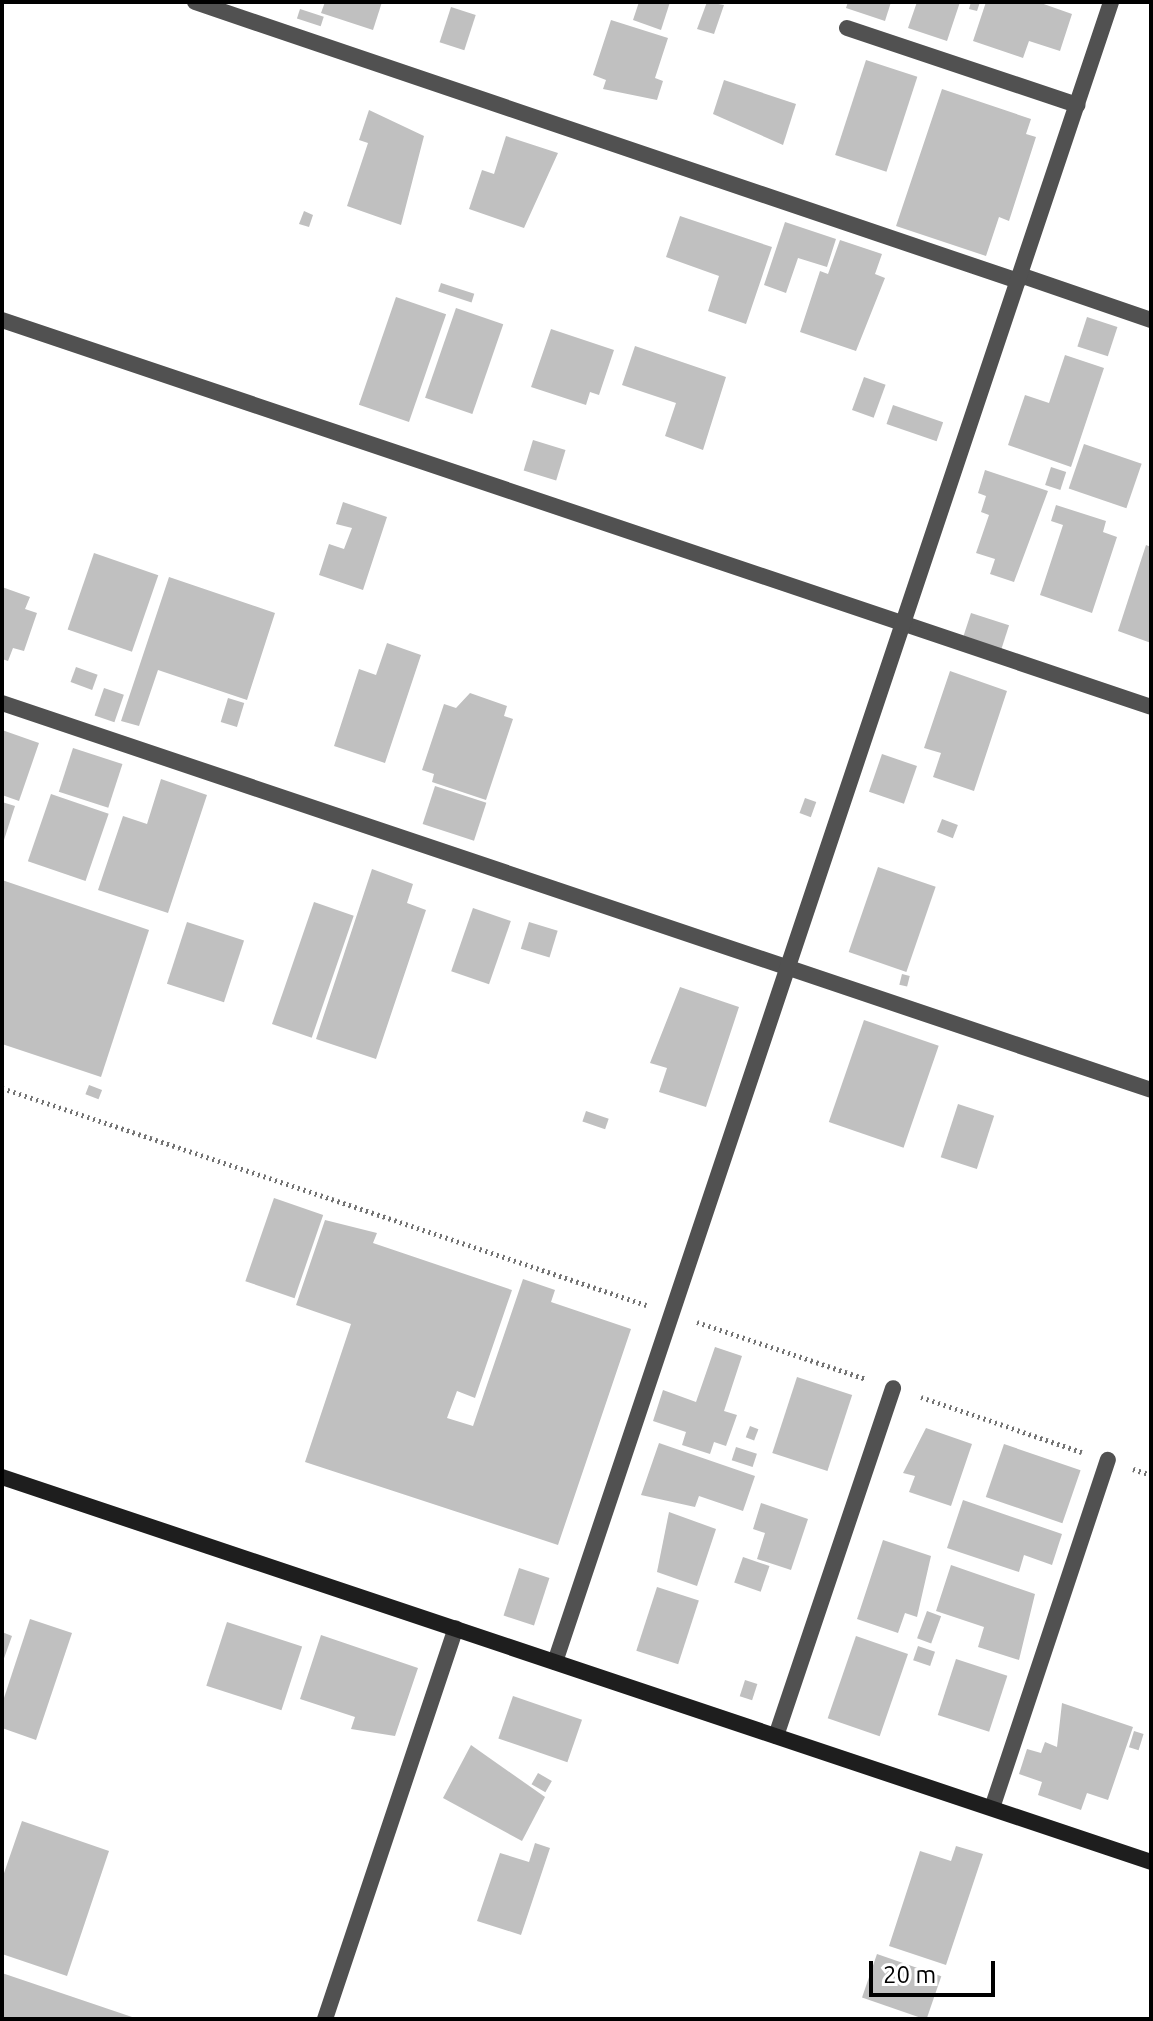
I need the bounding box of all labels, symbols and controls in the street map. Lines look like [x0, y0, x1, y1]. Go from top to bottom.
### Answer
scale bar [873, 1945, 999, 1995]
text: 20 m [883, 1961, 936, 1988]

